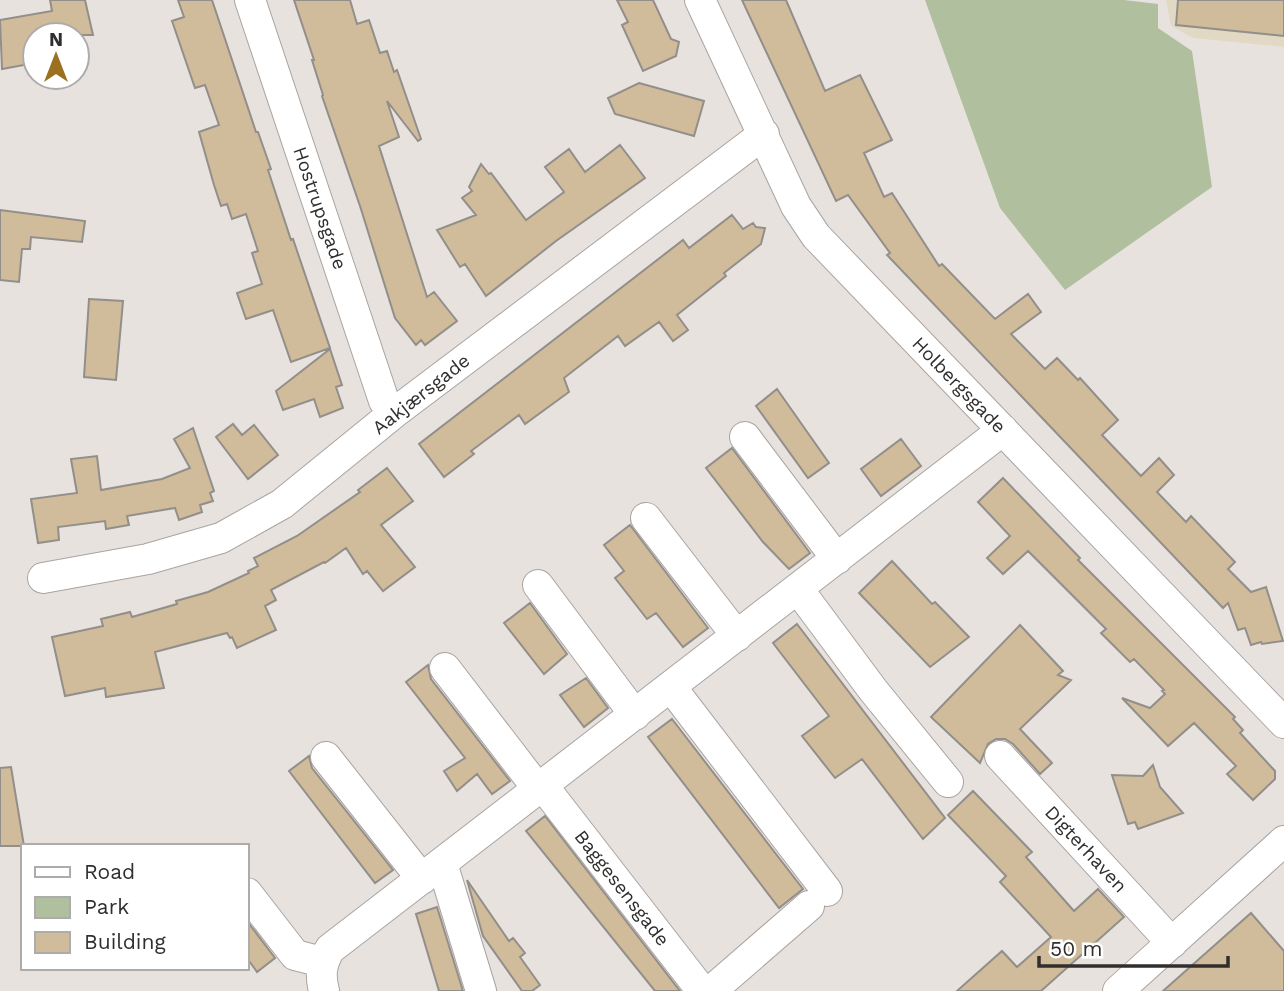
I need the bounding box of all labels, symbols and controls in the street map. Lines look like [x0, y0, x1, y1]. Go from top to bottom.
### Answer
north arrow [21, 21, 91, 91]
text: N [49, 28, 63, 51]
street label: Hostrupsgade [288, 144, 352, 272]
street label: Holbergsgade [907, 332, 1011, 438]
street label: Aakjærsgade [368, 349, 474, 439]
street label: Digterhaven [1040, 801, 1132, 897]
street label: Baggesensgade [570, 825, 674, 951]
legend [21, 844, 248, 970]
text: Road [84, 859, 135, 884]
text: Park [84, 894, 129, 919]
scale bar [1039, 925, 1228, 969]
text: Building [84, 929, 166, 954]
text: 50 m [1050, 936, 1102, 961]

